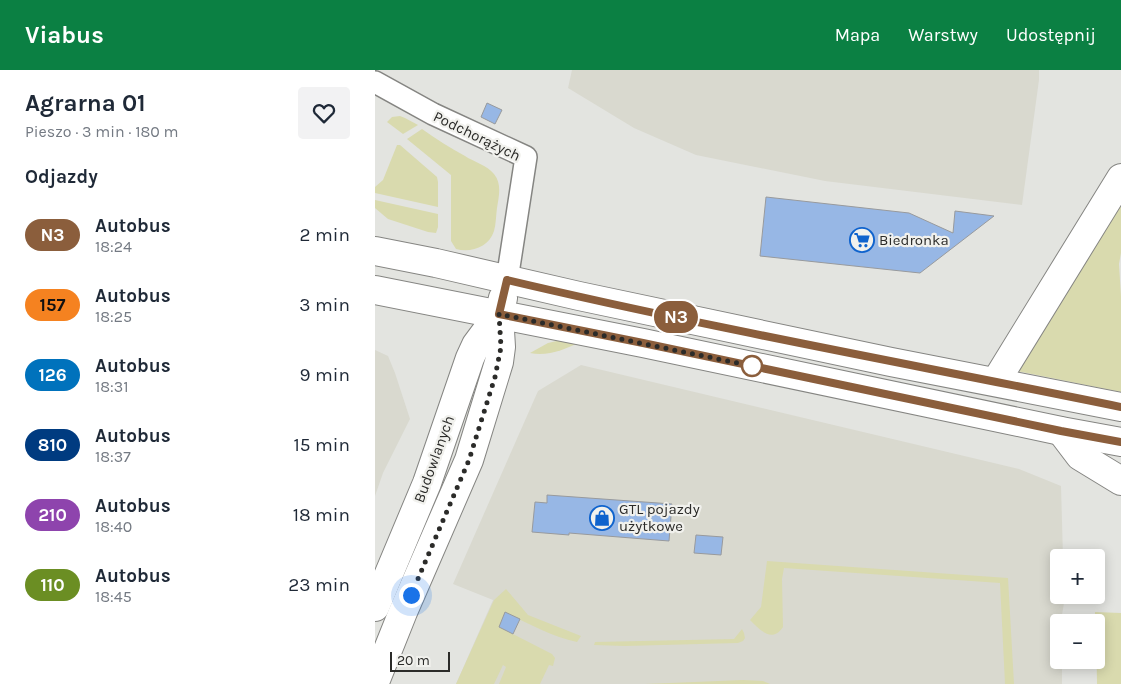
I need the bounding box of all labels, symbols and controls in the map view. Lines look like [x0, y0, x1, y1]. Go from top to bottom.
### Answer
text: Viabus [25, 21, 104, 49]
text: Mapa [835, 24, 880, 46]
text: Warstwy [908, 24, 978, 46]
text: Udostępnij [1006, 24, 1096, 46]
button: heart [298, 87, 350, 139]
text: Agrarna 01 [25, 89, 146, 117]
street label: Podchorążych [430, 107, 524, 165]
text: Pieszo · 3 min · 180 m [25, 122, 179, 141]
text: Odjazdy [25, 166, 98, 188]
text: Autobus [95, 215, 171, 237]
text: N3 [40, 224, 65, 246]
text: 2 min [300, 224, 350, 246]
supermarket icon: Biedronka [849, 227, 875, 253]
place label: Biedronka [879, 231, 949, 249]
text: 18:24 [95, 237, 132, 256]
text: Autobus [95, 285, 171, 307]
text: 157 [40, 294, 65, 316]
text: 3 min [299, 294, 350, 316]
line badge: N3 [653, 301, 699, 333]
text: N3 [664, 306, 688, 328]
text: 18:25 [95, 307, 132, 326]
text: Autobus [95, 355, 171, 377]
unlabelled marker [741, 355, 763, 377]
text: 126 [38, 364, 67, 386]
text: 9 min [300, 364, 350, 386]
text: 18:31 [95, 377, 129, 396]
street label: Budowlanych [410, 413, 458, 505]
text: Autobus [95, 425, 171, 447]
text: 810 [38, 434, 67, 456]
text: 15 min [294, 434, 350, 456]
text: 18:37 [95, 447, 131, 466]
text: Autobus [95, 495, 171, 517]
place label: GTL pojazdy użytkowe [619, 500, 700, 535]
text: 210 [38, 504, 67, 526]
text: 18 min [293, 504, 350, 526]
shop icon: GTL pojazdy użytkowe [589, 505, 615, 531]
text: 18:40 [95, 517, 132, 536]
map controls [1050, 549, 1105, 669]
button: + [1050, 549, 1105, 604]
text: Autobus [95, 565, 171, 587]
text: 110 [40, 574, 65, 596]
text: 23 min [288, 574, 350, 596]
your location [399, 583, 424, 608]
text: 18:45 [95, 587, 132, 606]
button: − [1050, 614, 1105, 669]
scale bar [390, 649, 450, 672]
text: 20 m [397, 652, 430, 669]

